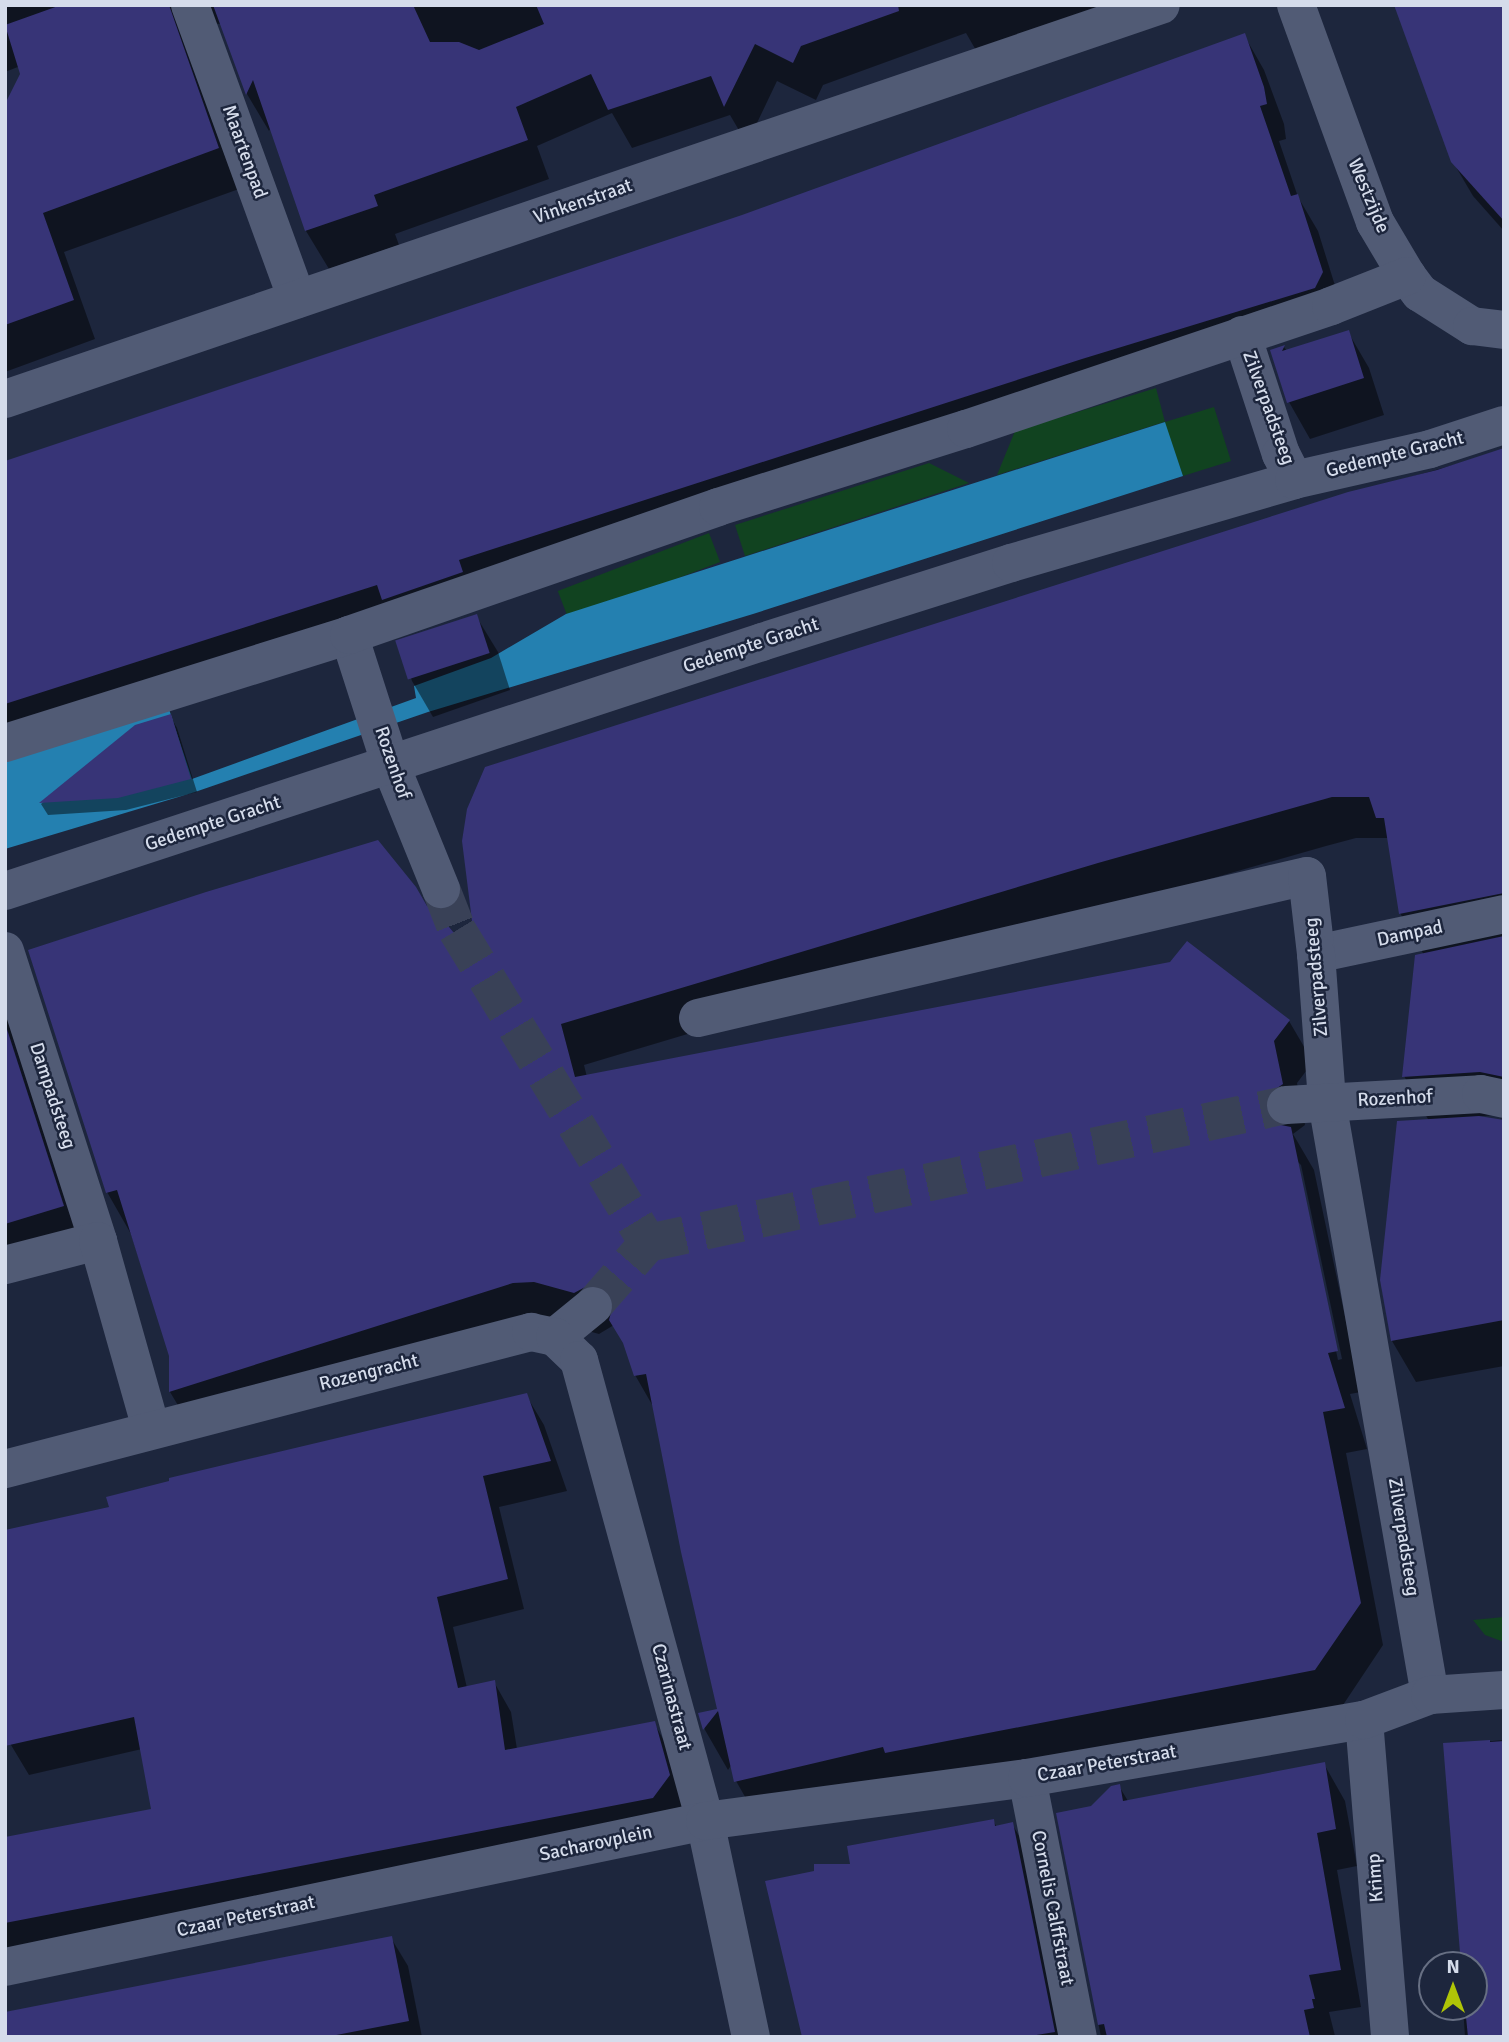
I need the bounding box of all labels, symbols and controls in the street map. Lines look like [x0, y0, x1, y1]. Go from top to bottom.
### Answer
street label: Maartenpad [217, 102, 271, 202]
street label: Westzijde [1342, 155, 1394, 237]
street label: Vinkenstraat [531, 174, 635, 230]
street label: Zilverpadsteeg [1237, 348, 1299, 468]
street label: Gedempte Gracht [1324, 427, 1466, 483]
street label: Gedempte Gracht [680, 613, 822, 679]
street label: Rozenhof [369, 724, 415, 802]
street label: Gedempte Gracht [142, 791, 284, 857]
street label: Zilverpadsteeg [1300, 916, 1334, 1038]
street label: Dampad [1375, 916, 1445, 952]
street label: Dampadsteeg [24, 1040, 80, 1152]
street label: Rozenhof [1357, 1086, 1433, 1112]
street label: Rozengracht [317, 1350, 421, 1396]
street label: Zilverpadsteeg [1382, 1476, 1424, 1598]
street label: Czarinastraat [646, 1641, 696, 1753]
street label: Czaar Peterstraat [1036, 1741, 1178, 1787]
street label: Sacharovplein [538, 1821, 654, 1867]
street label: Cornelis Calffstraat [1026, 1829, 1078, 1987]
street label: Krimp [1363, 1853, 1389, 1903]
street label: Czaar Peterstraat [175, 1891, 317, 1943]
north arrow [1418, 1951, 1488, 2021]
text: N [1446, 1955, 1460, 1979]

